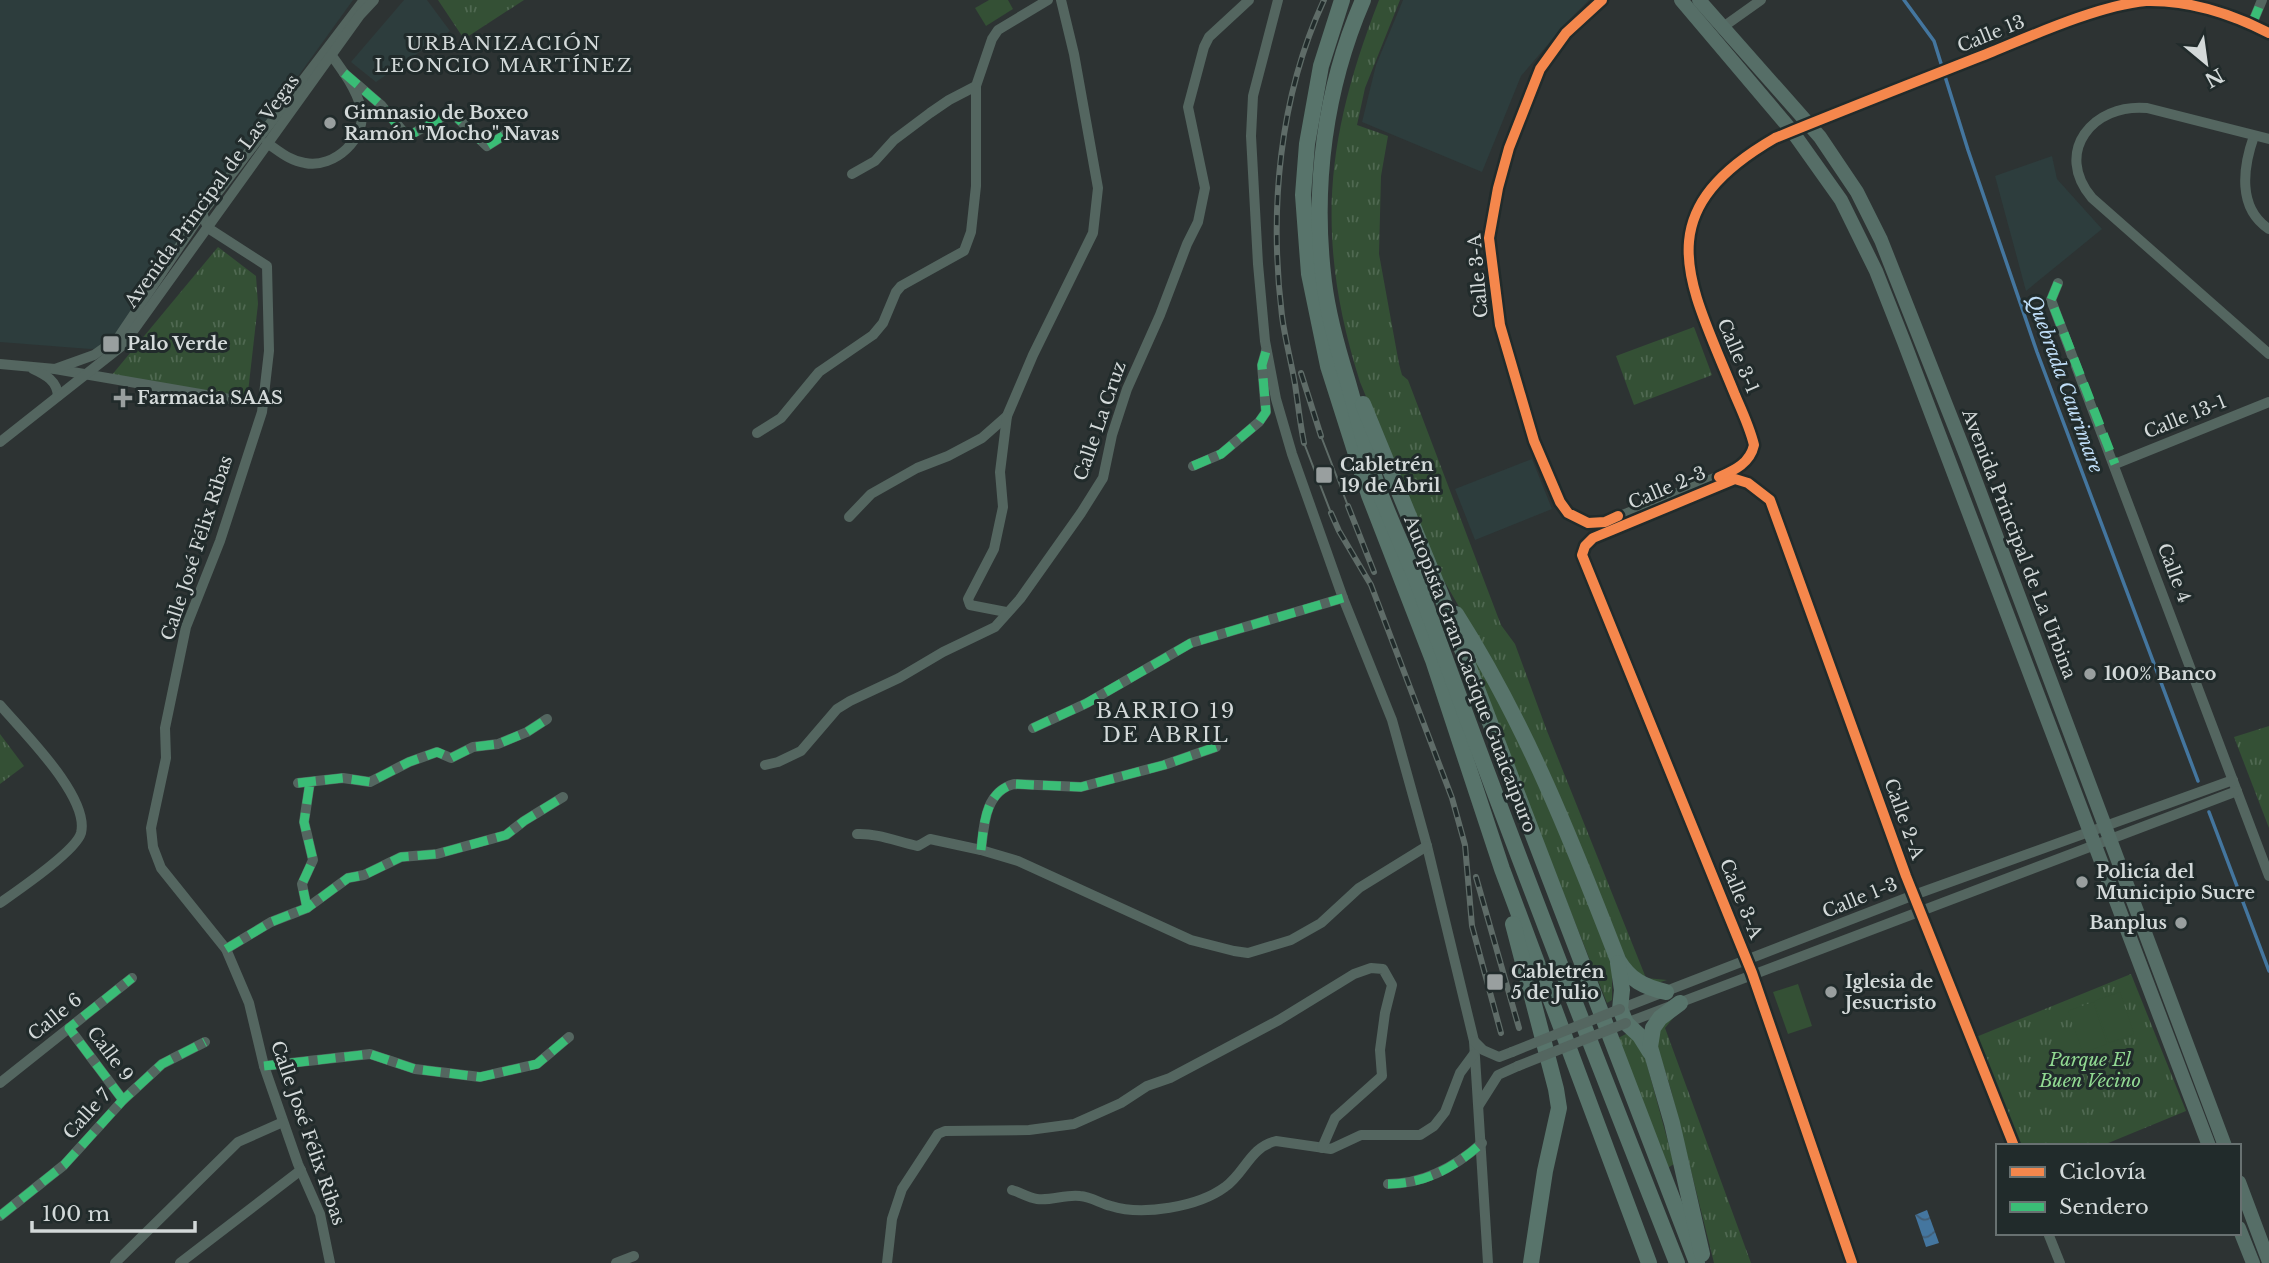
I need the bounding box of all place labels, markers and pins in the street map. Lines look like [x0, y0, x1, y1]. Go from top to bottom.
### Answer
place label: Gimnasio de Boxeo Ramón "Mocho" Navas [344, 102, 559, 145]
marker: Gimnasio de Boxeo Ramón "Mocho" Navas [322, 115, 338, 131]
place label: Palo Verde [127, 333, 228, 355]
marker: Palo Verde [101, 334, 121, 354]
place label: Farmacia SAAS [137, 387, 283, 409]
marker: Farmacia SAAS [115, 390, 131, 406]
place label: Cabletrén 19 de Abril [1340, 454, 1441, 497]
marker: Cabletrén 19 de Abril [1314, 465, 1334, 485]
place label: 100% Banco [2104, 663, 2217, 685]
marker: 100% Banco [2082, 666, 2098, 682]
place label: Policía del Municipio Sucre [2096, 861, 2255, 904]
marker: Policía del Municipio Sucre [2074, 874, 2090, 890]
place label: Banplus [2089, 912, 2167, 934]
marker: Banplus [2173, 915, 2189, 931]
place label: Cabletrén 5 de Julio [1511, 961, 1605, 1004]
place label: Iglesia de Jesucristo [1841, 971, 1937, 1014]
marker: Cabletrén 5 de Julio [1485, 972, 1505, 992]
marker: Iglesia de Jesucristo [1823, 984, 1839, 1000]

